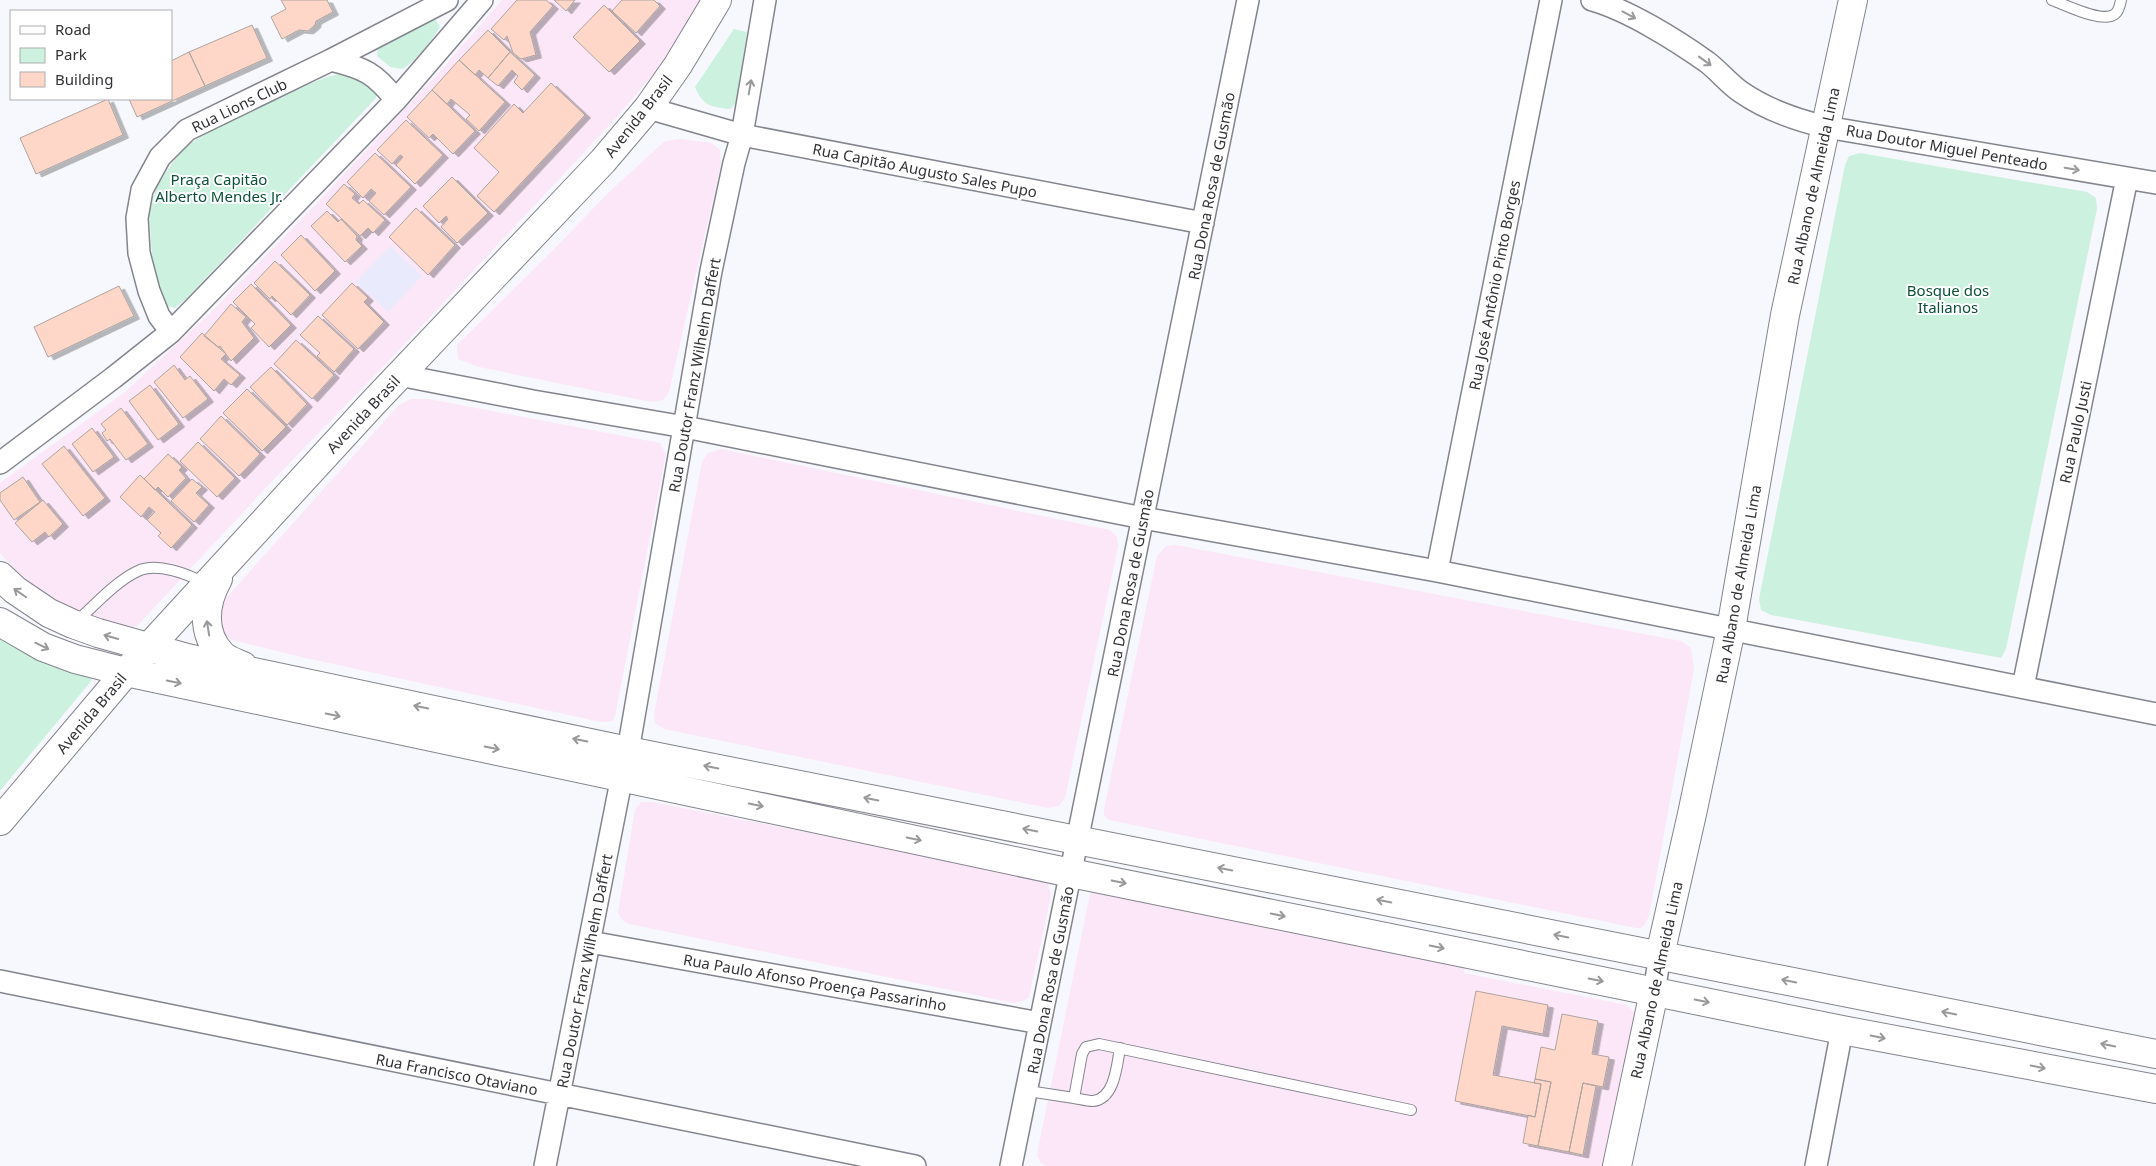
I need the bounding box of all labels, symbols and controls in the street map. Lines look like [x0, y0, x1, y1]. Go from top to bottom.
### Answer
legend [10, 10, 172, 100]
one-way arrow [1621, 11, 1636, 20]
text: Road [55, 19, 91, 39]
text: Park [55, 44, 87, 64]
one-way arrow [1698, 56, 1711, 67]
text: Building [55, 69, 113, 89]
street label: Avenida Brasil [600, 71, 676, 161]
street label: Rua Lions Club [188, 73, 290, 137]
one-way arrow [746, 80, 756, 96]
street label: Rua Albano de Almeida Lima [1782, 85, 1844, 287]
street label: Rua Dona Rosa de Gusmão [1183, 90, 1239, 282]
street label: Rua Doutor Miguel Penteado [1845, 119, 2049, 175]
street label: Rua Capitão Augusto Sales Pupo [811, 138, 1039, 202]
one-way arrow [2064, 164, 2080, 174]
park label: Praça Capitão Alberto Mendes Jr. [155, 169, 283, 206]
street label: Rua José Antônio Pinto Borges [1464, 178, 1524, 392]
street label: Rua Doutor Franz Wilhelm Daffert [663, 255, 725, 494]
park label: Bosque dos Italianos [1907, 280, 1989, 317]
street label: Avenida Brasil [322, 371, 404, 457]
street label: Rua Paulo Justi [2054, 379, 2096, 485]
street label: Rua Albano de Almeida Lima [1711, 483, 1765, 685]
street label: Rua Dona Rosa de Gusmão [1102, 487, 1158, 679]
one-way arrow [13, 588, 27, 598]
one-way arrow [203, 621, 213, 637]
one-way arrow [103, 632, 119, 642]
one-way arrow [35, 641, 50, 651]
street label: Avenida Brasil [51, 669, 131, 757]
one-way arrow [166, 677, 182, 687]
one-way arrow [413, 702, 429, 711]
one-way arrow [325, 711, 341, 720]
one-way arrow [572, 735, 588, 745]
one-way arrow [484, 744, 500, 753]
one-way arrow [704, 762, 720, 771]
one-way arrow [863, 793, 879, 803]
one-way arrow [747, 800, 763, 810]
one-way arrow [1022, 825, 1038, 835]
one-way arrow [906, 835, 922, 844]
street label: Rua Doutor Franz Wilhelm Daffert [551, 852, 617, 1090]
one-way arrow [1217, 864, 1233, 873]
one-way arrow [1110, 878, 1126, 888]
street label: Rua Albano de Almeida Lima [1625, 879, 1687, 1081]
street label: Rua Dona Rosa de Gusmão [1022, 884, 1078, 1076]
one-way arrow [1377, 895, 1393, 905]
one-way arrow [1269, 911, 1285, 920]
one-way arrow [1553, 930, 1569, 940]
one-way arrow [1429, 943, 1445, 953]
street label: Rua Paulo Afonso Proença Passarinho [682, 949, 948, 1015]
one-way arrow [1588, 976, 1604, 985]
one-way arrow [1782, 976, 1798, 986]
one-way arrow [1694, 997, 1710, 1007]
one-way arrow [1941, 1008, 1957, 1017]
one-way arrow [1870, 1032, 1886, 1042]
one-way arrow [2101, 1039, 2117, 1049]
street label: Rua Francisco Otaviano [374, 1048, 540, 1100]
one-way arrow [2030, 1062, 2046, 1072]

